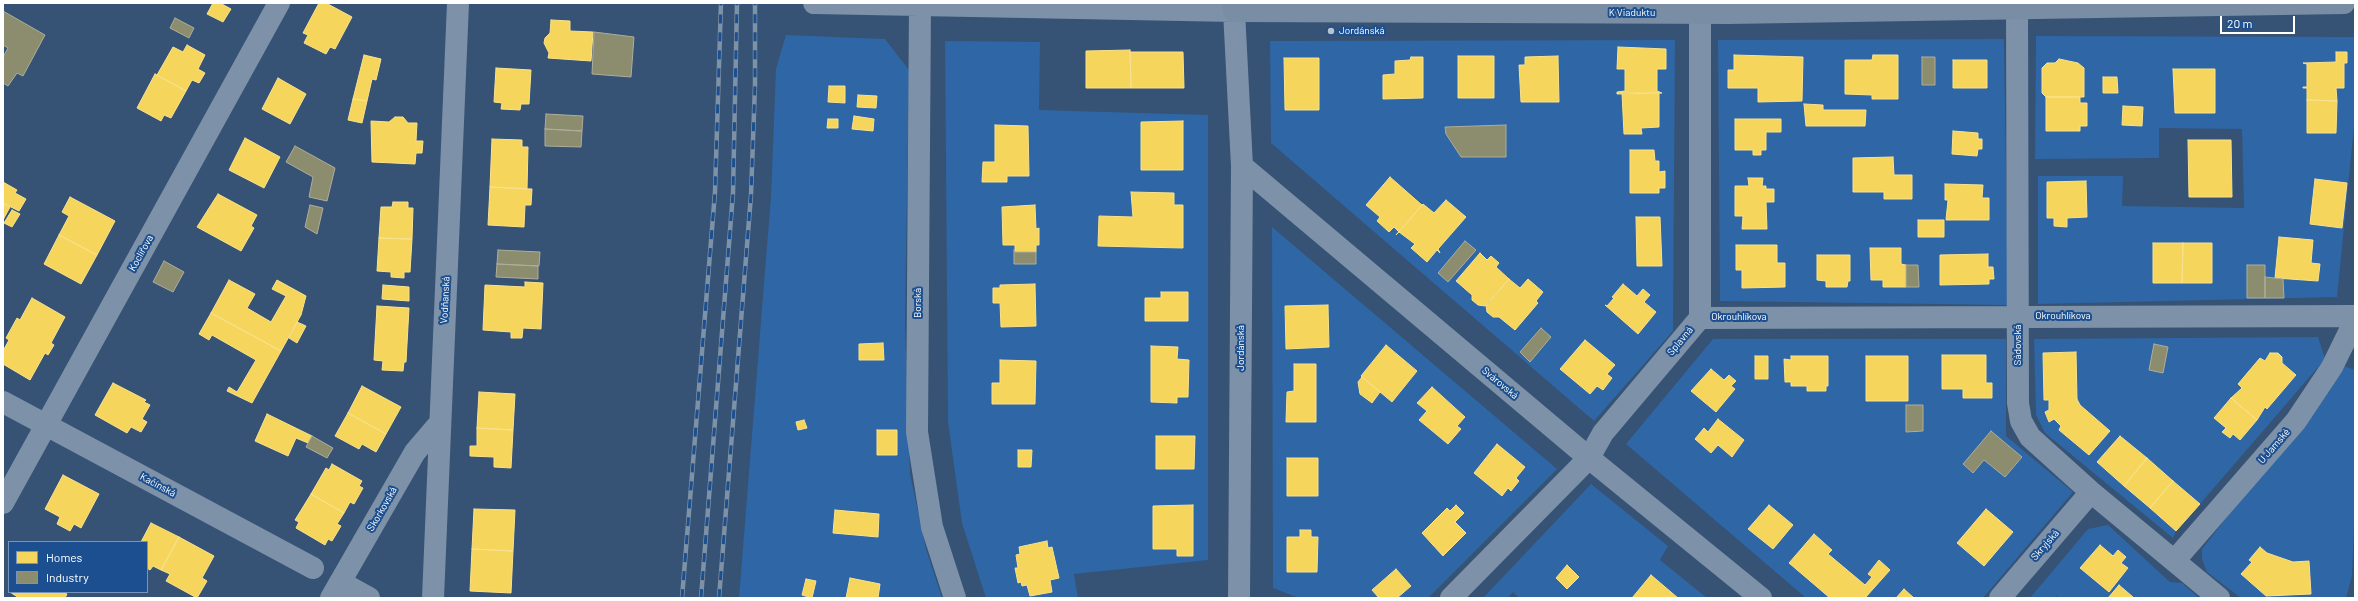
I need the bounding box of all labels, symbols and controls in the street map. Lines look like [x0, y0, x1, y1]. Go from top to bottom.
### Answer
street label: K Viaduktu [1609, 7, 1655, 19]
scale bar [2222, 8, 2297, 34]
text: 20 m [2227, 16, 2253, 30]
place label: Jordánská [1339, 25, 1385, 37]
marker: Jordánská [1326, 26, 1336, 36]
street label: Koclířova [126, 233, 156, 273]
street label: Vodňanská [438, 276, 452, 324]
street label: Borská [912, 288, 924, 318]
street label: Okrouhlíkova [2035, 310, 2091, 322]
street label: Okrouhlíkova [1711, 311, 1767, 323]
street label: Splavná [1664, 324, 1696, 358]
street label: Jordánská [1235, 325, 1247, 371]
street label: Sádovská [2012, 325, 2024, 365]
street label: Svárovská [1479, 364, 1521, 402]
street label: U Jamské [2256, 426, 2292, 466]
street label: Kačínská [138, 471, 178, 499]
street label: Skorkovská [365, 485, 399, 533]
street label: Skryjská [2028, 527, 2062, 563]
legend [8, 541, 148, 593]
text: Homes [46, 550, 82, 564]
text: Industry [46, 570, 89, 584]

